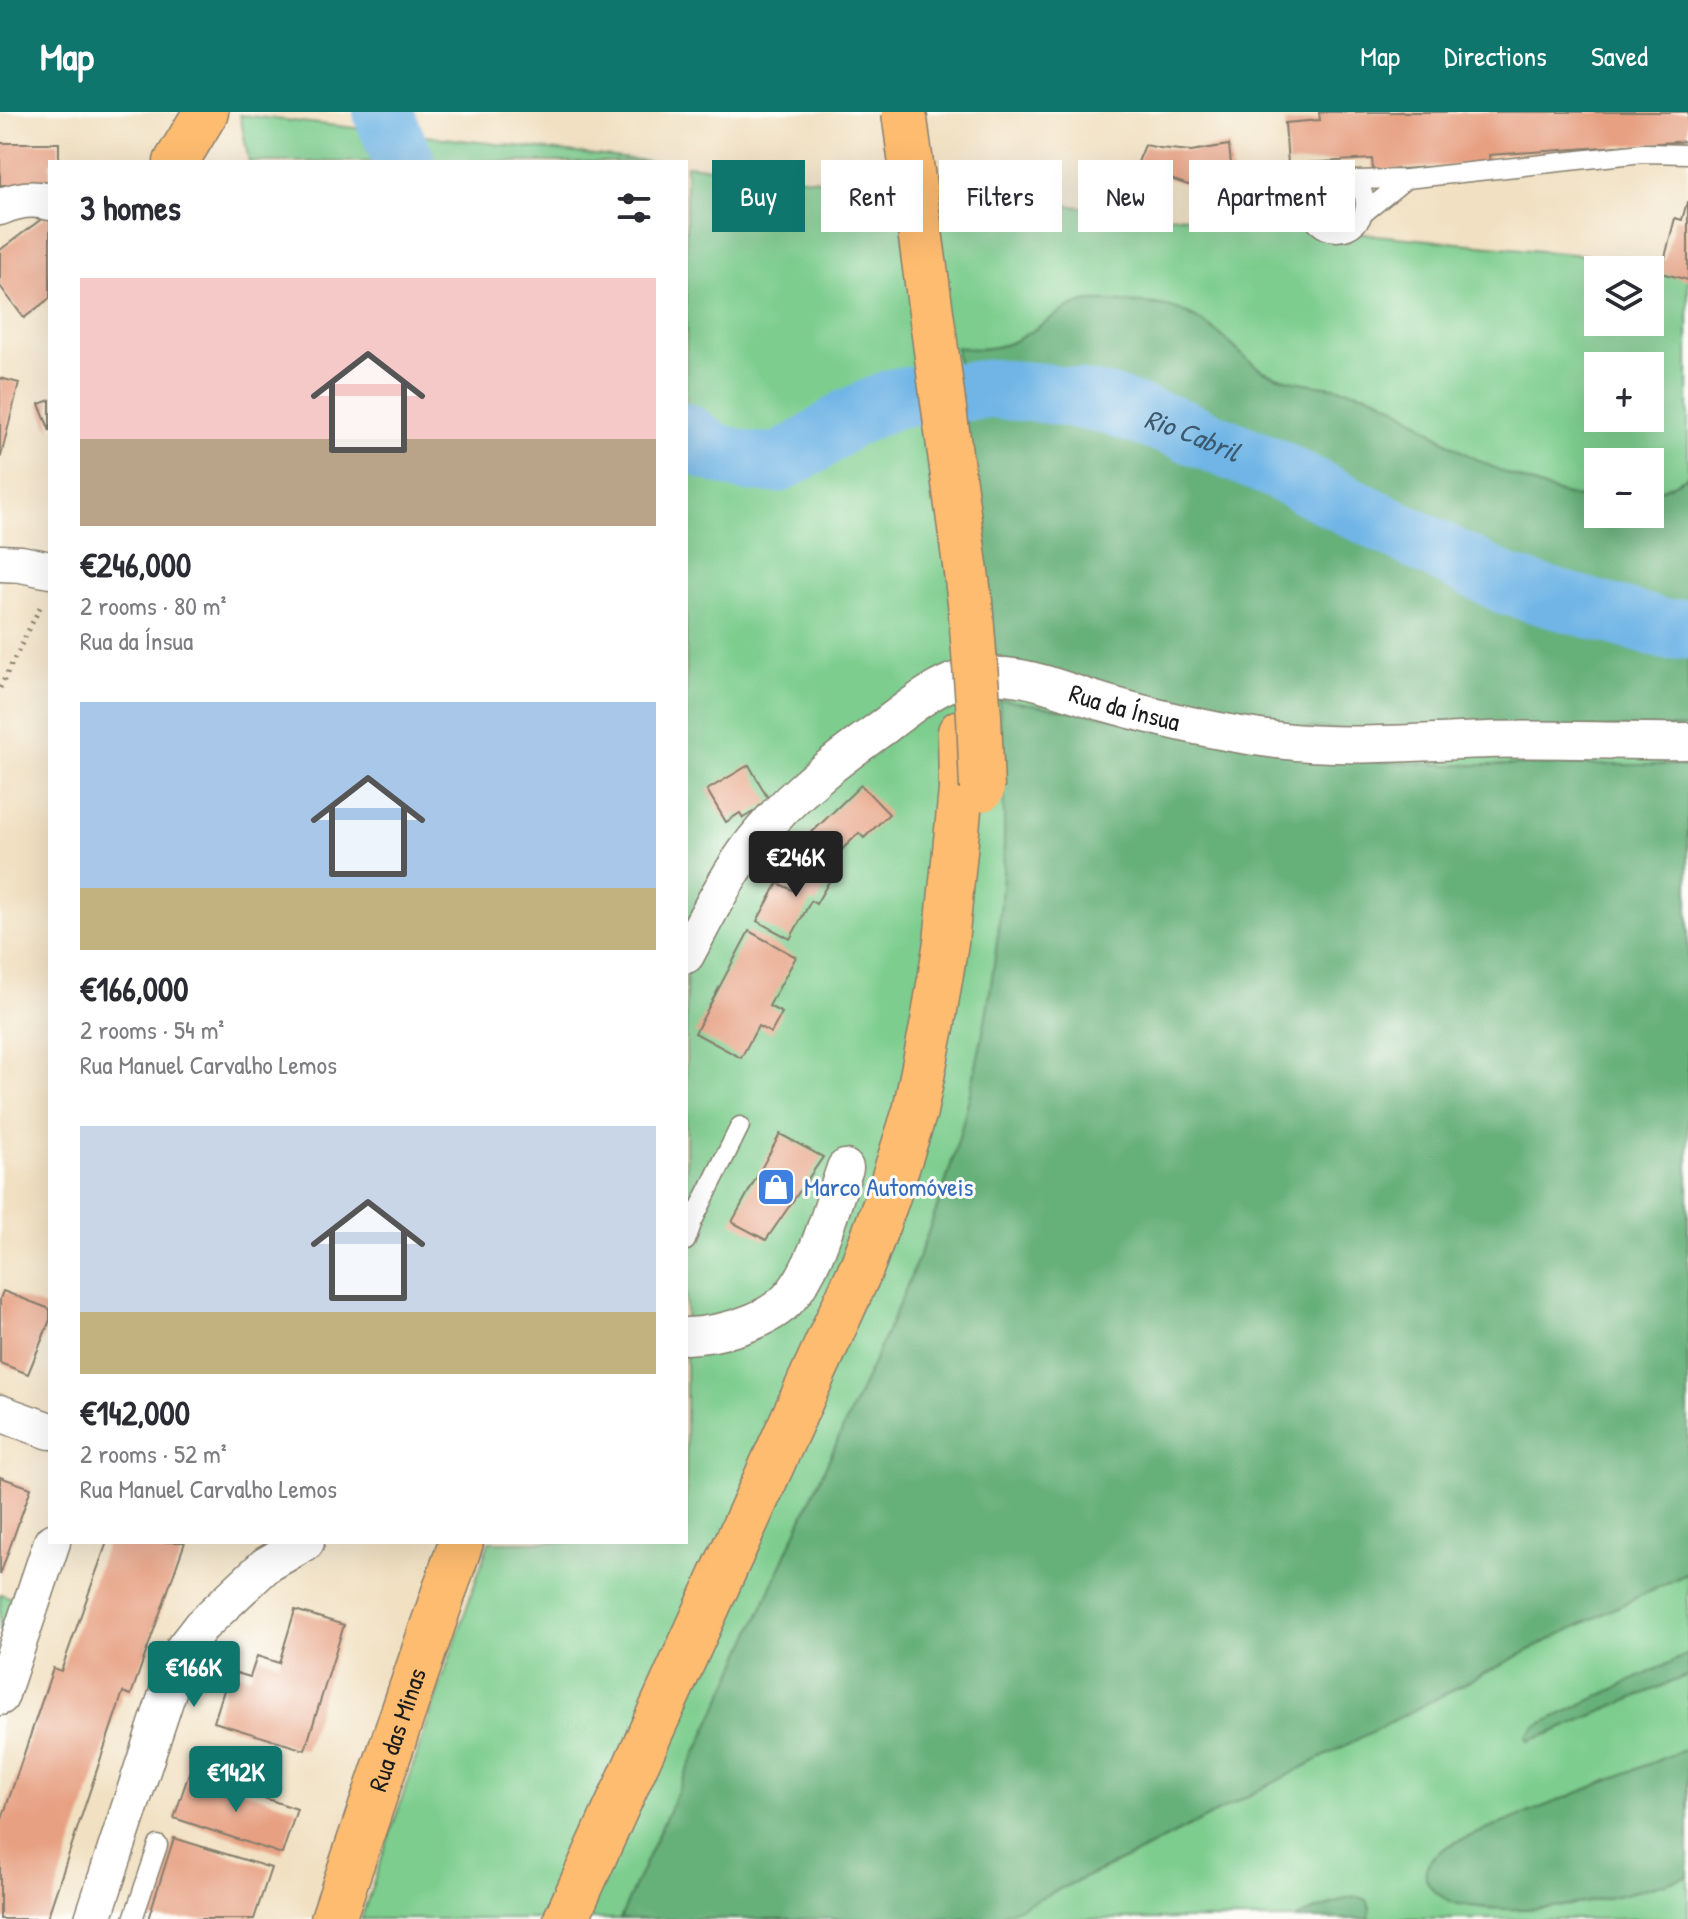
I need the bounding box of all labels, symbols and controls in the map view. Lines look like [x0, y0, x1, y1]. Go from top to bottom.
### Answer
text: Map [40, 30, 94, 82]
text: Map [1360, 37, 1400, 75]
text: Directions [1444, 37, 1547, 75]
text: Saved [1591, 37, 1648, 75]
chip: Buy [712, 160, 805, 232]
chip: Rent [821, 160, 923, 232]
chip: Filters [939, 160, 1062, 232]
chip: New [1078, 160, 1173, 232]
chip: Apartment [1189, 160, 1355, 232]
text: 3 homes [80, 185, 181, 231]
icon: filters [612, 186, 656, 230]
map controls [1584, 256, 1664, 528]
button: layers [1584, 256, 1664, 336]
icon: home [296, 330, 440, 474]
button: + [1584, 352, 1664, 432]
water label: Rio Cabril [1140, 399, 1247, 471]
button: − [1584, 448, 1664, 528]
text: €246,000 [80, 542, 191, 588]
text: 2 rooms · 80 m² [80, 588, 227, 623]
text: Rua da Ínsua [80, 623, 193, 658]
street label: Rua da Ínsua [1065, 675, 1183, 739]
icon: home [296, 754, 440, 898]
pin: €246K [740, 831, 852, 899]
text: €246K [767, 839, 825, 874]
text: €166,000 [80, 966, 188, 1012]
text: 2 rooms · 54 m² [80, 1012, 224, 1047]
text: Rua Manuel Carvalho Lemos [80, 1047, 337, 1082]
shop icon: Marco Automóveis [755, 1166, 797, 1208]
place label: Marco Automóveis [804, 1169, 973, 1204]
icon: home [296, 1178, 440, 1322]
text: €142,000 [80, 1390, 190, 1436]
text: 2 rooms · 52 m² [80, 1436, 227, 1471]
text: Rua Manuel Carvalho Lemos [80, 1471, 337, 1506]
pin: €166K [138, 1641, 250, 1709]
text: €166K [166, 1649, 222, 1684]
street label: Rua das Minas [360, 1663, 434, 1796]
pin: €142K [180, 1746, 292, 1814]
text: €142K [207, 1754, 265, 1789]

